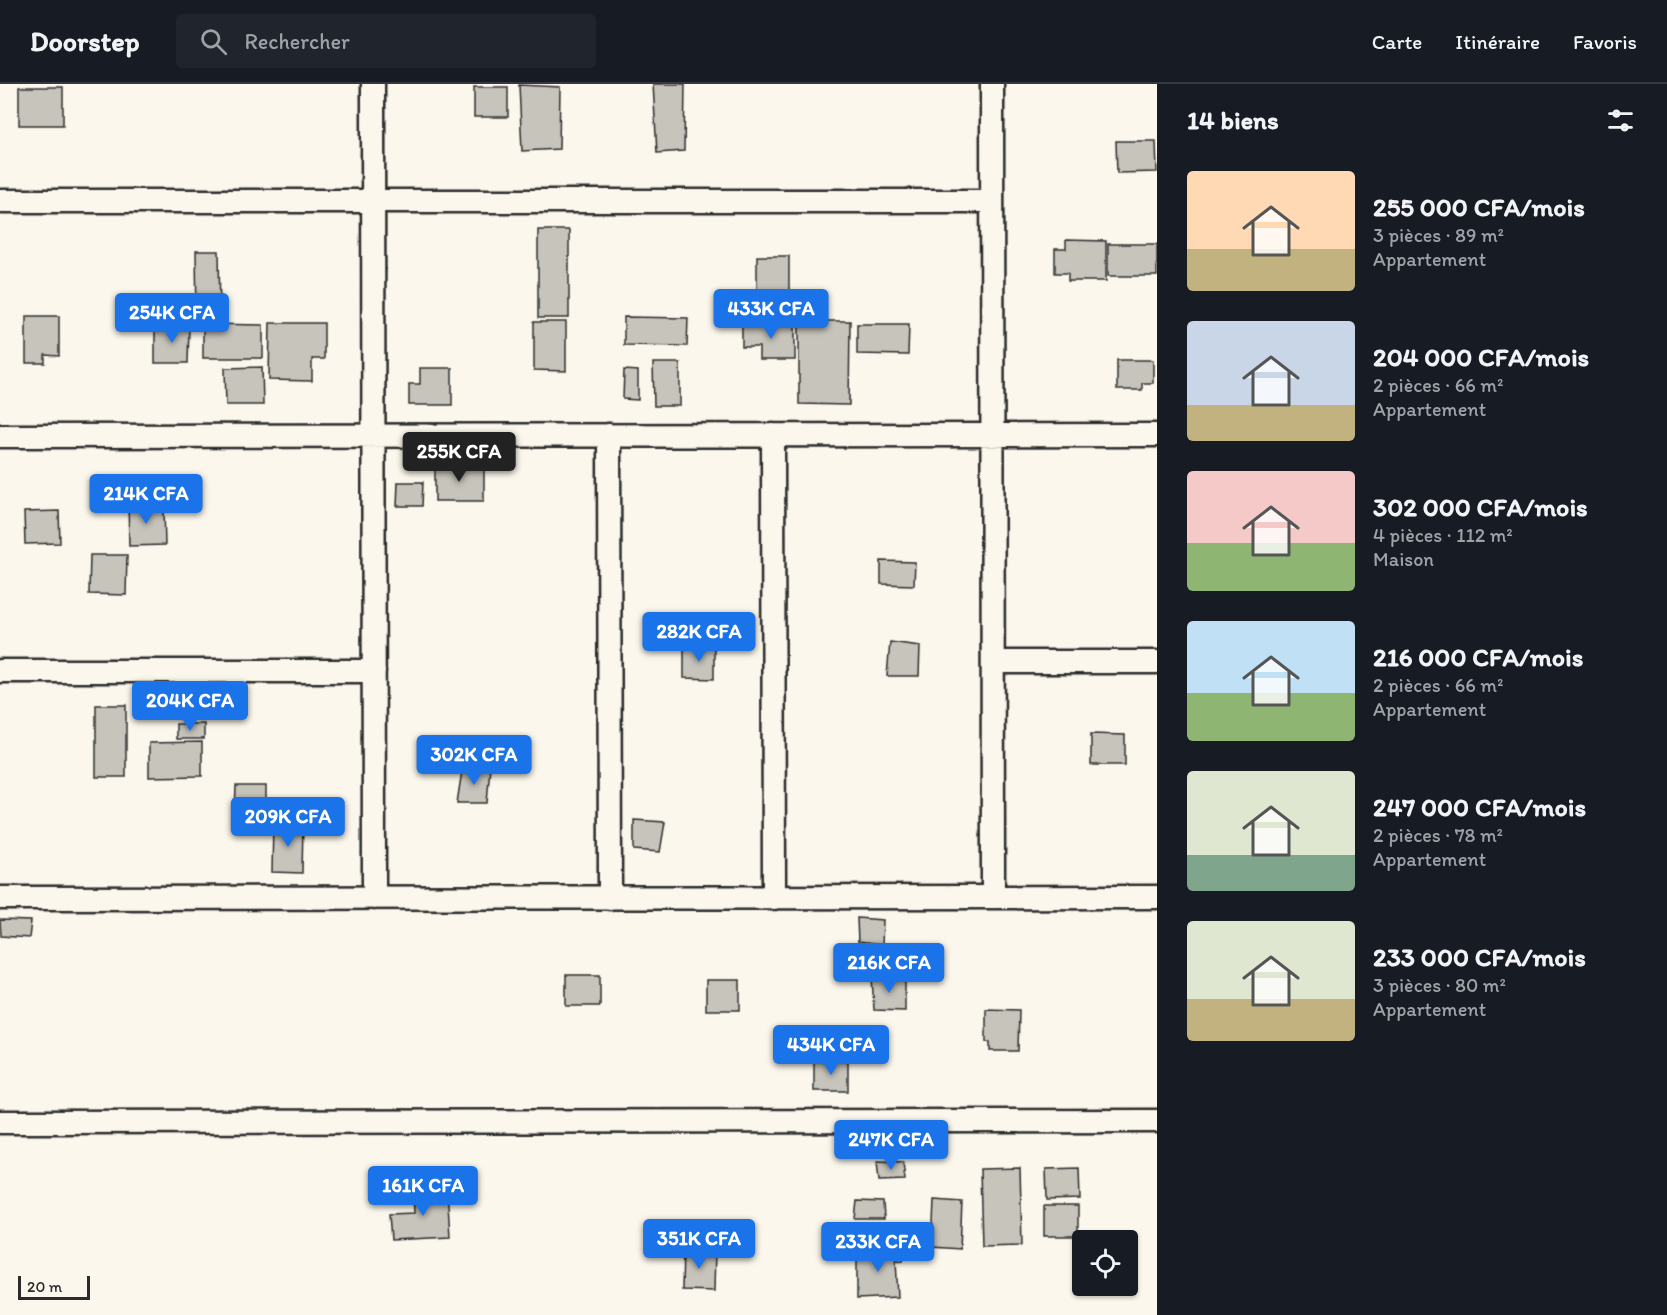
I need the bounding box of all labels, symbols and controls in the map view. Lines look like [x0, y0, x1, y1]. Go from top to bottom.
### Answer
search box [176, 14, 596, 68]
text: Doorstep [30, 24, 140, 58]
icon: search [197, 25, 230, 58]
text: Rechercher [245, 28, 350, 55]
text: Carte [1372, 29, 1422, 54]
text: Itinéraire [1455, 29, 1540, 54]
text: Favoris [1573, 29, 1637, 54]
text: 14 biens [1187, 104, 1279, 136]
icon: filters [1604, 104, 1637, 137]
text: 255 000 CFA/mois [1373, 191, 1585, 223]
icon: home [1235, 195, 1307, 267]
text: 3 pièces · 89 m² [1373, 223, 1504, 247]
text: Appartement [1373, 247, 1486, 271]
pin: 433K CFA [709, 289, 833, 340]
pin: 254K CFA [110, 293, 234, 344]
text: 433K CFA [728, 296, 814, 320]
text: 254K CFA [129, 300, 215, 324]
text: 204 000 CFA/mois [1373, 341, 1589, 373]
icon: home [1235, 345, 1307, 417]
text: 2 pièces · 66 m² [1373, 373, 1503, 397]
text: Appartement [1373, 397, 1486, 421]
pin: 255K CFA [397, 432, 521, 483]
text: 255K CFA [417, 439, 501, 463]
pin: 214K CFA [84, 474, 208, 525]
text: 214K CFA [104, 481, 188, 505]
text: 302 000 CFA/mois [1373, 491, 1588, 523]
icon: home [1235, 495, 1307, 567]
text: 4 pièces · 112 m² [1373, 523, 1513, 547]
text: Maison [1373, 547, 1434, 571]
pin: 282K CFA [637, 612, 761, 663]
text: 282K CFA [656, 619, 742, 643]
text: 216 000 CFA/mois [1373, 641, 1583, 673]
icon: home [1235, 645, 1307, 717]
text: 2 pièces · 66 m² [1373, 673, 1503, 697]
pin: 204K CFA [128, 681, 252, 732]
text: 204K CFA [146, 688, 234, 712]
text: Appartement [1373, 697, 1486, 721]
pin: 302K CFA [412, 735, 536, 786]
text: 302K CFA [431, 742, 517, 766]
text: 247 000 CFA/mois [1373, 791, 1586, 823]
icon: home [1235, 795, 1307, 867]
pin: 209K CFA [226, 797, 350, 848]
text: 209K CFA [245, 804, 331, 828]
text: 2 pièces · 78 m² [1373, 823, 1503, 847]
text: Appartement [1373, 847, 1486, 871]
text: 233 000 CFA/mois [1373, 941, 1586, 973]
pin: 216K CFA [827, 943, 951, 994]
icon: home [1235, 945, 1307, 1017]
text: 216K CFA [847, 950, 931, 974]
text: 3 pièces · 80 m² [1373, 973, 1506, 997]
text: Appartement [1373, 997, 1486, 1021]
pin: 434K CFA [769, 1025, 893, 1076]
text: 434K CFA [787, 1032, 875, 1056]
pin: 247K CFA [829, 1120, 953, 1171]
text: 247K CFA [848, 1127, 934, 1151]
pin: 161K CFA [361, 1166, 485, 1217]
text: 161K CFA [382, 1173, 464, 1197]
pin: 351K CFA [637, 1219, 761, 1270]
pin: 233K CFA [816, 1222, 940, 1273]
text: 351K CFA [657, 1226, 741, 1250]
text: 233K CFA [835, 1229, 921, 1253]
map controls [1072, 1230, 1138, 1296]
button: locate [1072, 1230, 1138, 1296]
scale bar [18, 1273, 90, 1300]
text: 20 m [27, 1277, 62, 1296]

